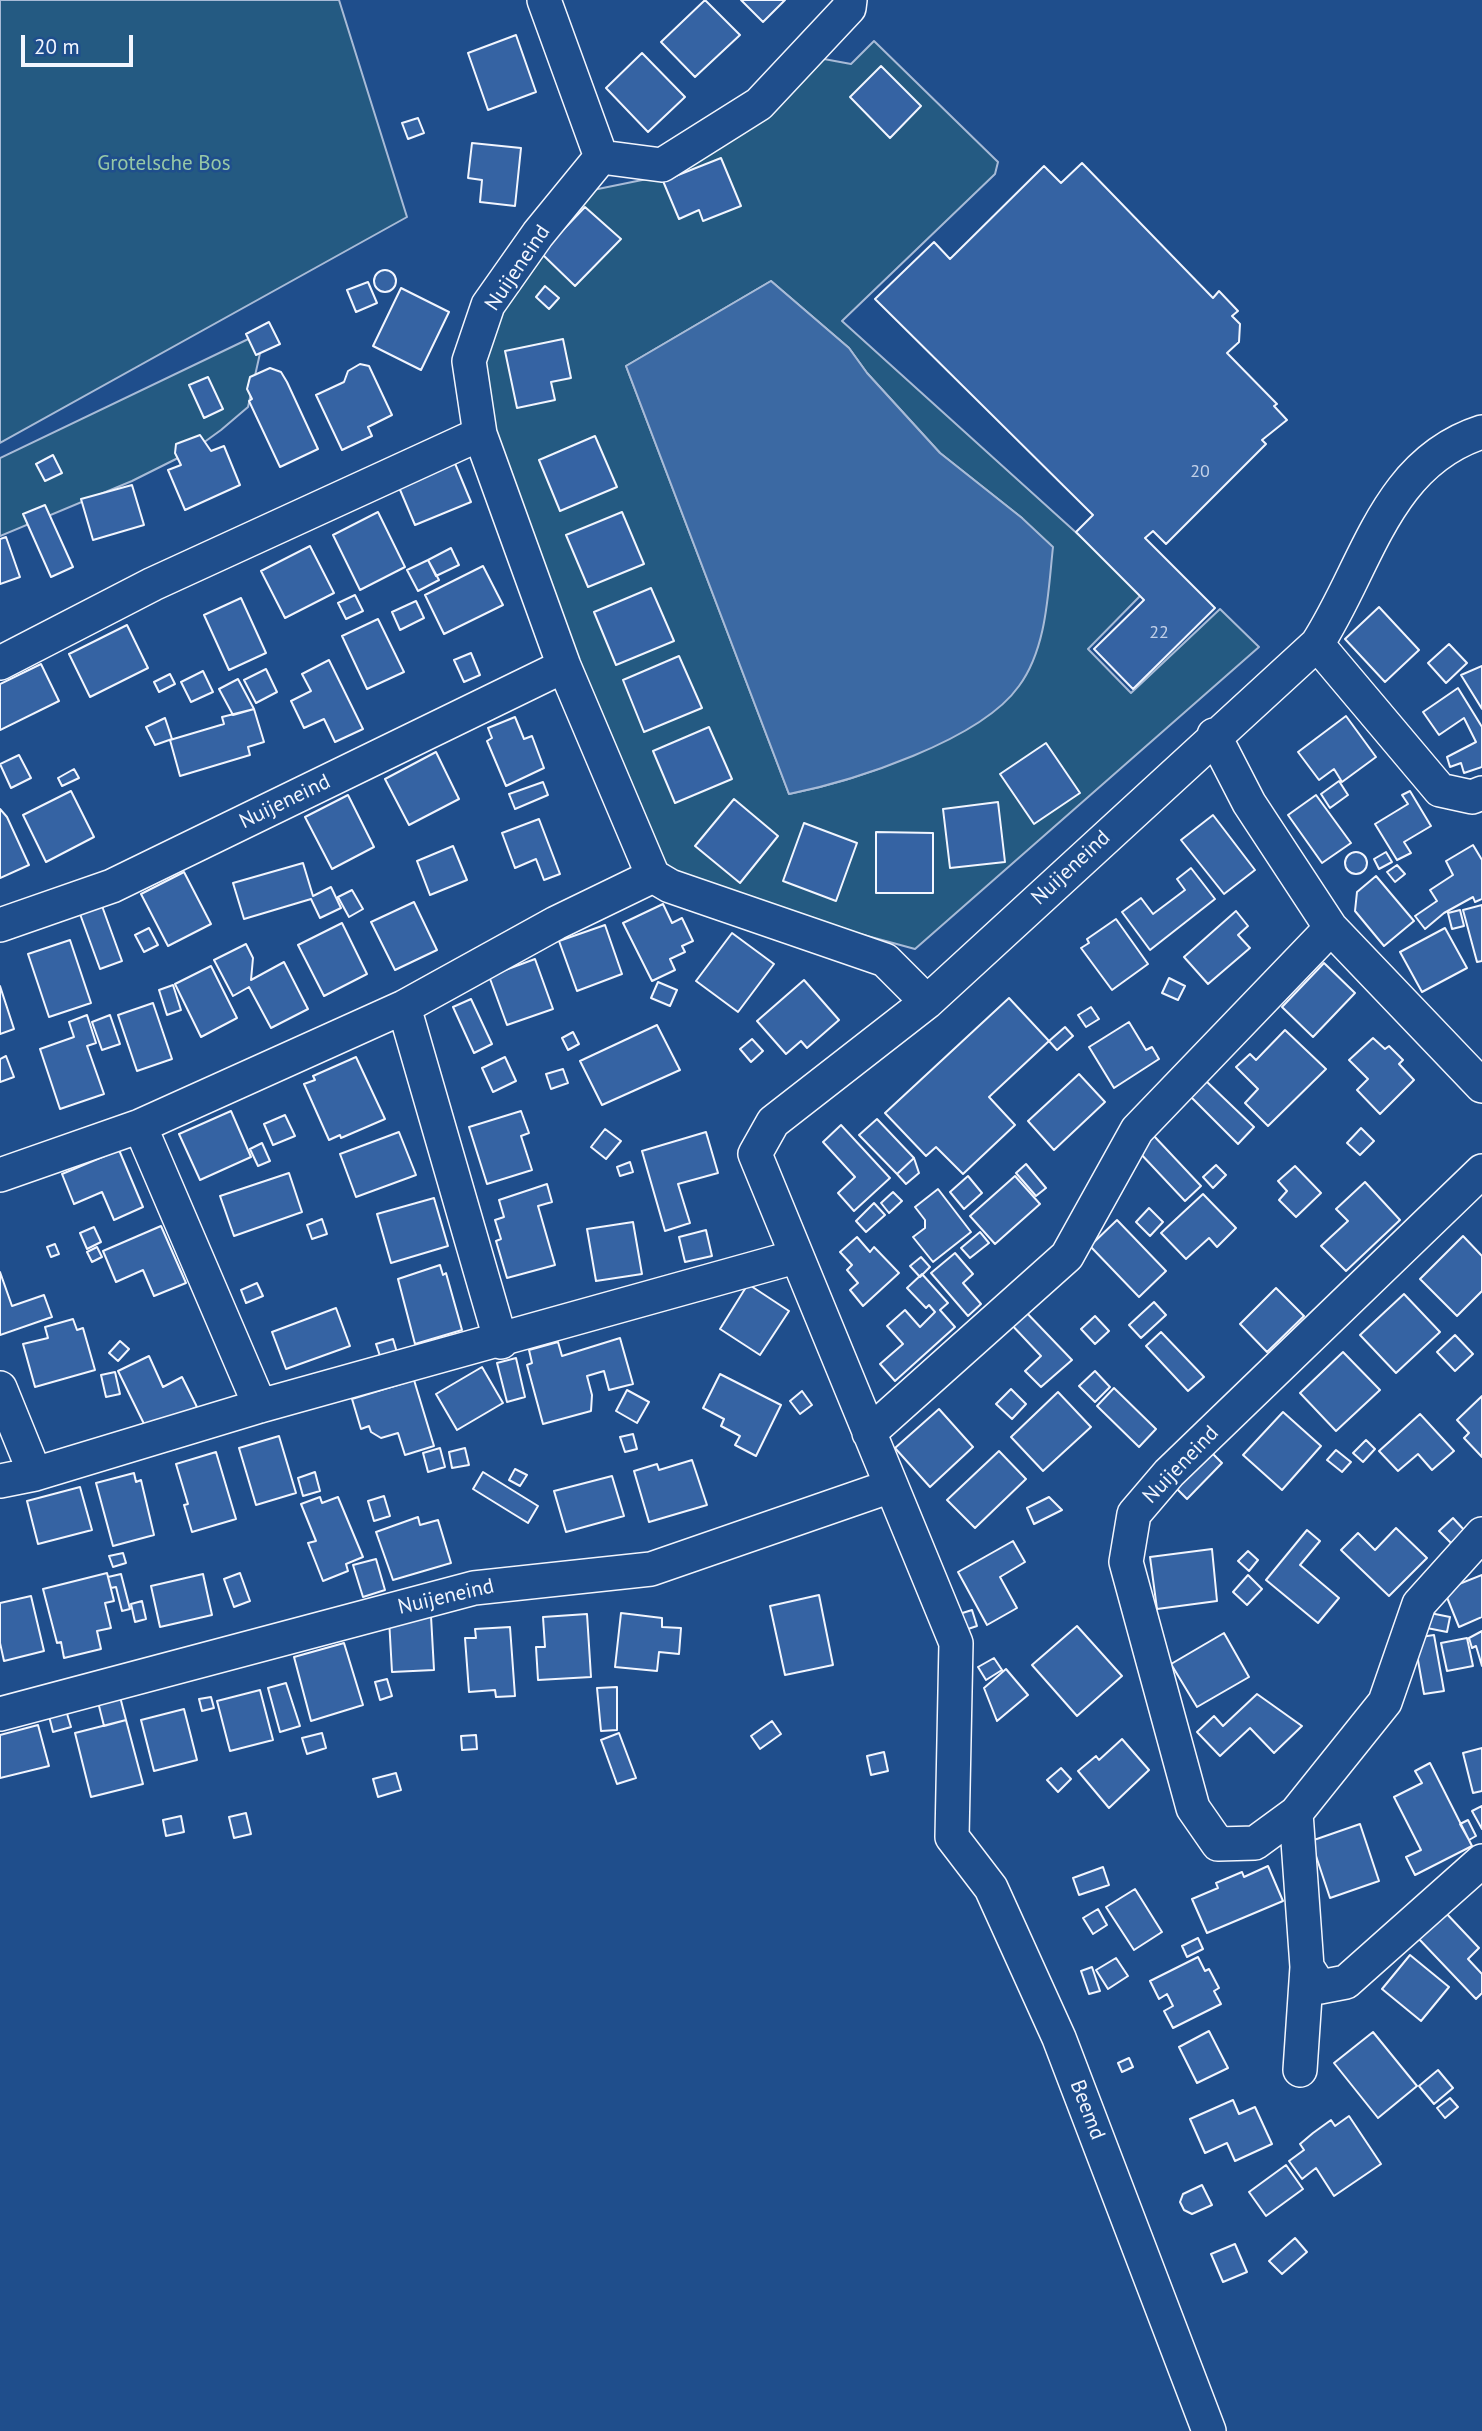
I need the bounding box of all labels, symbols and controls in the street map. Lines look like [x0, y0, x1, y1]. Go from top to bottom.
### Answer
scale bar [24, 21, 136, 65]
text: 20 m [34, 33, 80, 60]
park label: Grotelsche Bos [97, 151, 231, 177]
street label: Nuijeneind [480, 220, 556, 316]
house number: 20 [1190, 461, 1210, 483]
house number: 22 [1149, 622, 1169, 644]
street label: Nuijeneind [235, 769, 335, 835]
street label: Nuijeneind [1027, 825, 1115, 911]
street label: Nuijeneind [1138, 1421, 1224, 1509]
street label: Nuijeneind [395, 1574, 497, 1620]
street label: Beemd [1064, 2077, 1110, 2143]

